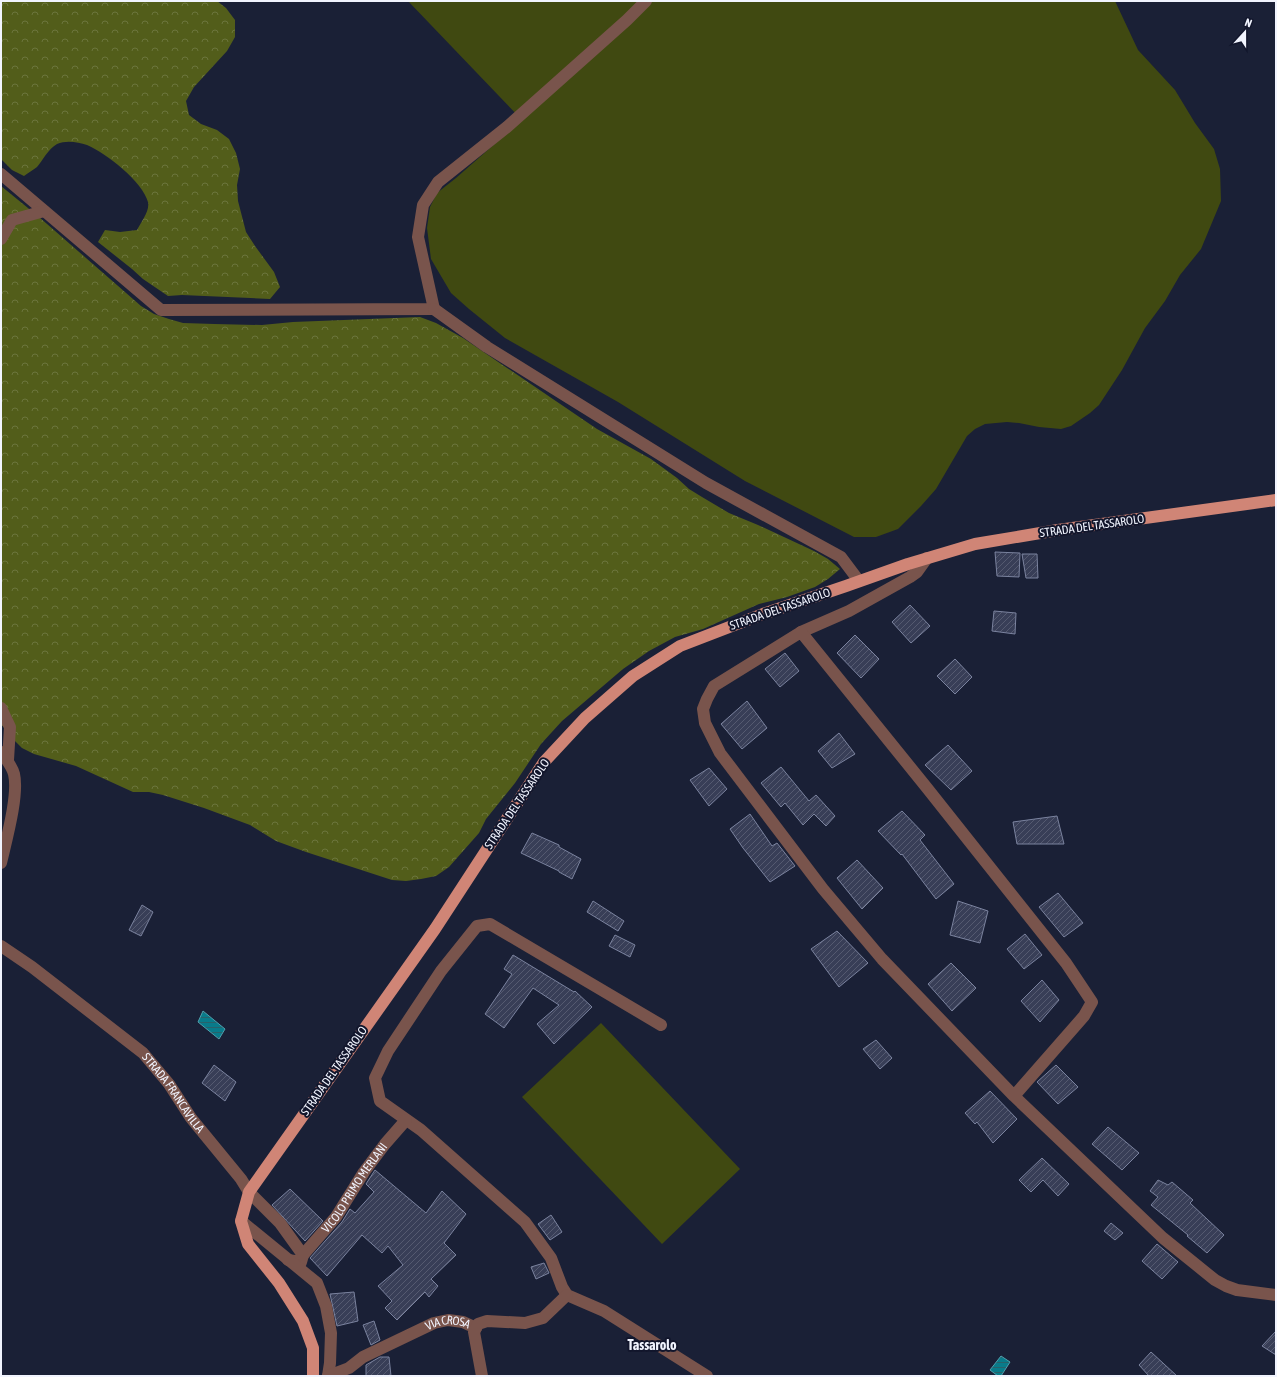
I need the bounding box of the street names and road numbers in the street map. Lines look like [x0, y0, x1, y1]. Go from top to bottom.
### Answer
street label: STRADA DEL TASSAROLO [1039, 512, 1145, 540]
street label: STRADA DEL TASSAROLO [728, 585, 832, 633]
street label: STRADA DEL TASSAROLO [482, 756, 552, 852]
street label: STRADA DEL TASSAROLO [298, 1024, 370, 1118]
street label: STRADA FRANCAVILLA [139, 1050, 207, 1136]
street label: VICOLO PRIMO MERLANI [319, 1140, 390, 1235]
street label: VIA CROSA [423, 1313, 473, 1333]

